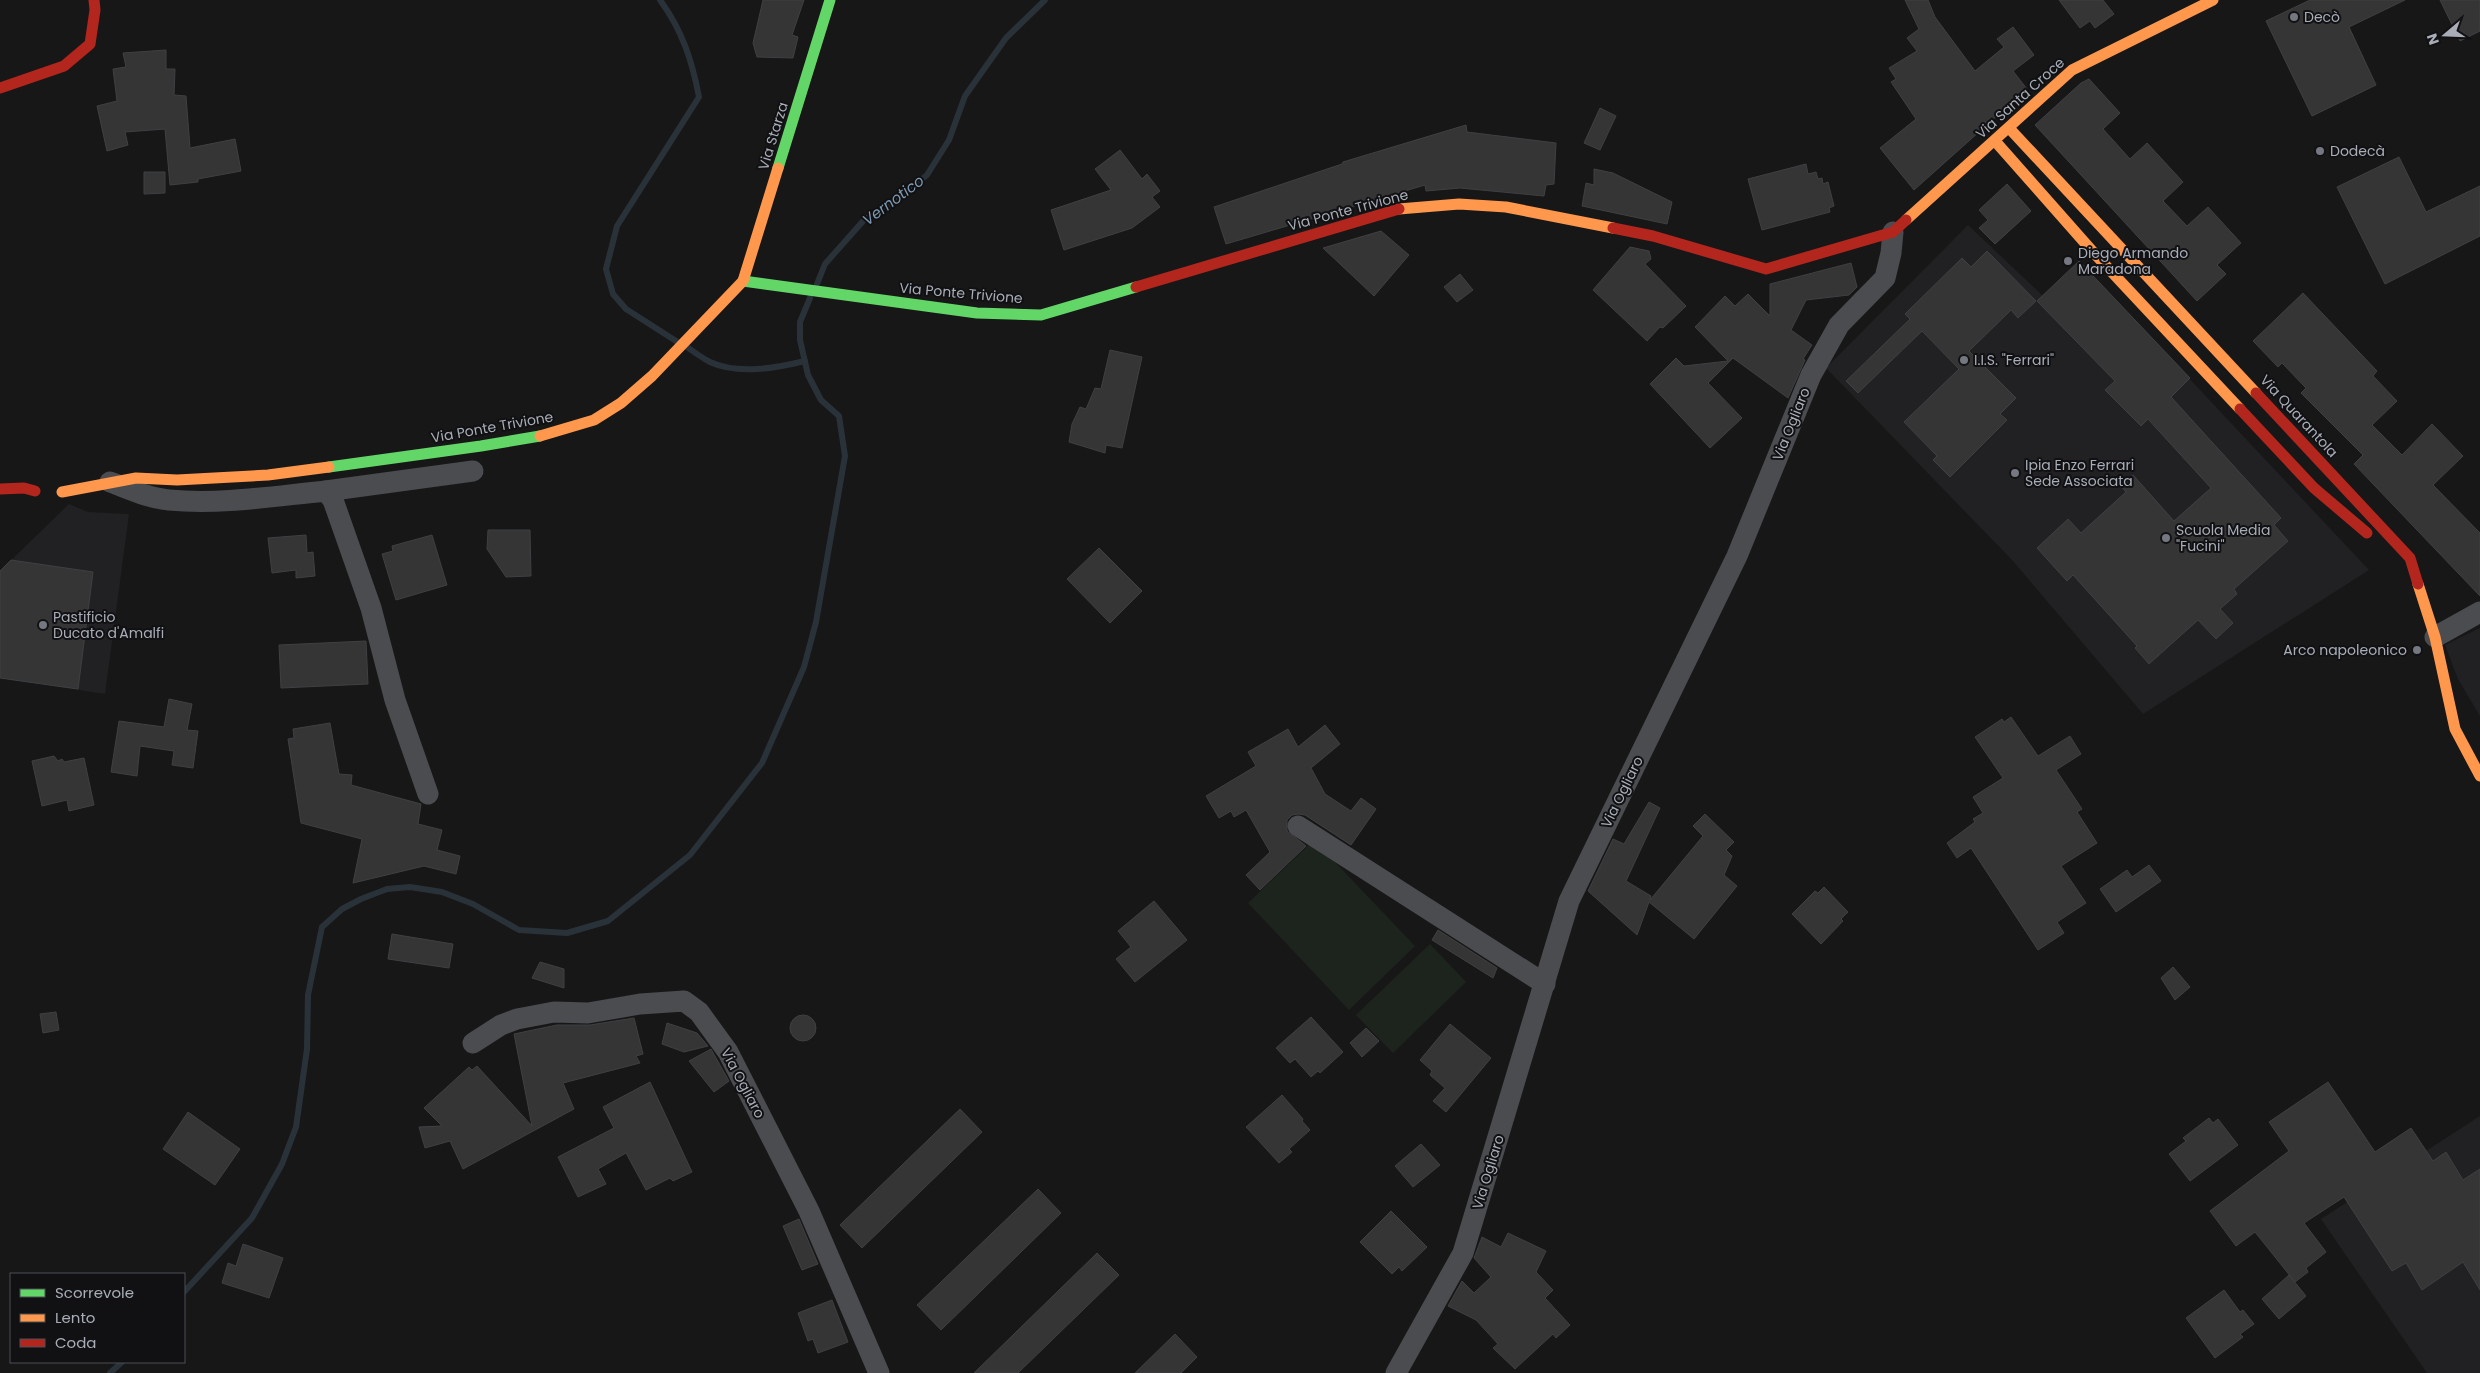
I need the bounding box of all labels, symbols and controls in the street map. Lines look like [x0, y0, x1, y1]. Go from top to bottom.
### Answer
place label: Decò [2304, 7, 2340, 27]
north arrow [2420, 10, 2470, 60]
marker: Decò [2288, 11, 2300, 23]
text: N [2422, 31, 2444, 47]
street label: Via Santa Croce [1971, 52, 2069, 143]
street label: Via Starza [753, 100, 793, 172]
place label: Dodecà [2330, 141, 2385, 161]
marker: Dodecà [2314, 145, 2326, 157]
water label: Vernotico [858, 170, 928, 230]
street label: Via Ponte Trivione [1286, 184, 1411, 236]
place label: Diego Armando Maradona [2078, 243, 2188, 279]
marker: Diego Armando Maradona [2062, 255, 2074, 267]
street label: Via Ponte Trivione [898, 278, 1024, 308]
place label: I.I.S. "Ferrari" [1974, 350, 2054, 370]
marker: I.I.S. "Ferrari" [1958, 354, 1970, 366]
street label: Via Quarantola [2255, 370, 2343, 462]
street label: Via Ogliaro [1767, 384, 1815, 464]
street label: Via Ponte Trivione [429, 406, 555, 448]
place label: Ipia Enzo Ferrari Sede Associata [2025, 455, 2134, 491]
marker: Ipia Enzo Ferrari Sede Associata [2009, 467, 2021, 479]
place label: Scuola Media "Fucini" [2176, 520, 2270, 556]
marker: Scuola Media "Fucini" [2160, 532, 2172, 544]
place label: Pastificio Ducato d'Amalfi [53, 607, 164, 643]
marker: Pastificio Ducato d'Amalfi [37, 619, 49, 631]
place label: Arco napoleonico [2283, 640, 2407, 660]
marker: Arco napoleonico [2411, 644, 2423, 656]
street label: Via Ogliaro [1596, 753, 1648, 831]
street label: Via Ogliaro [716, 1044, 770, 1122]
street label: Via Ogliaro [1467, 1132, 1509, 1212]
legend [10, 1273, 185, 1363]
text: Scorrevole [55, 1282, 134, 1303]
text: Lento [55, 1307, 95, 1328]
text: Coda [55, 1332, 96, 1353]

